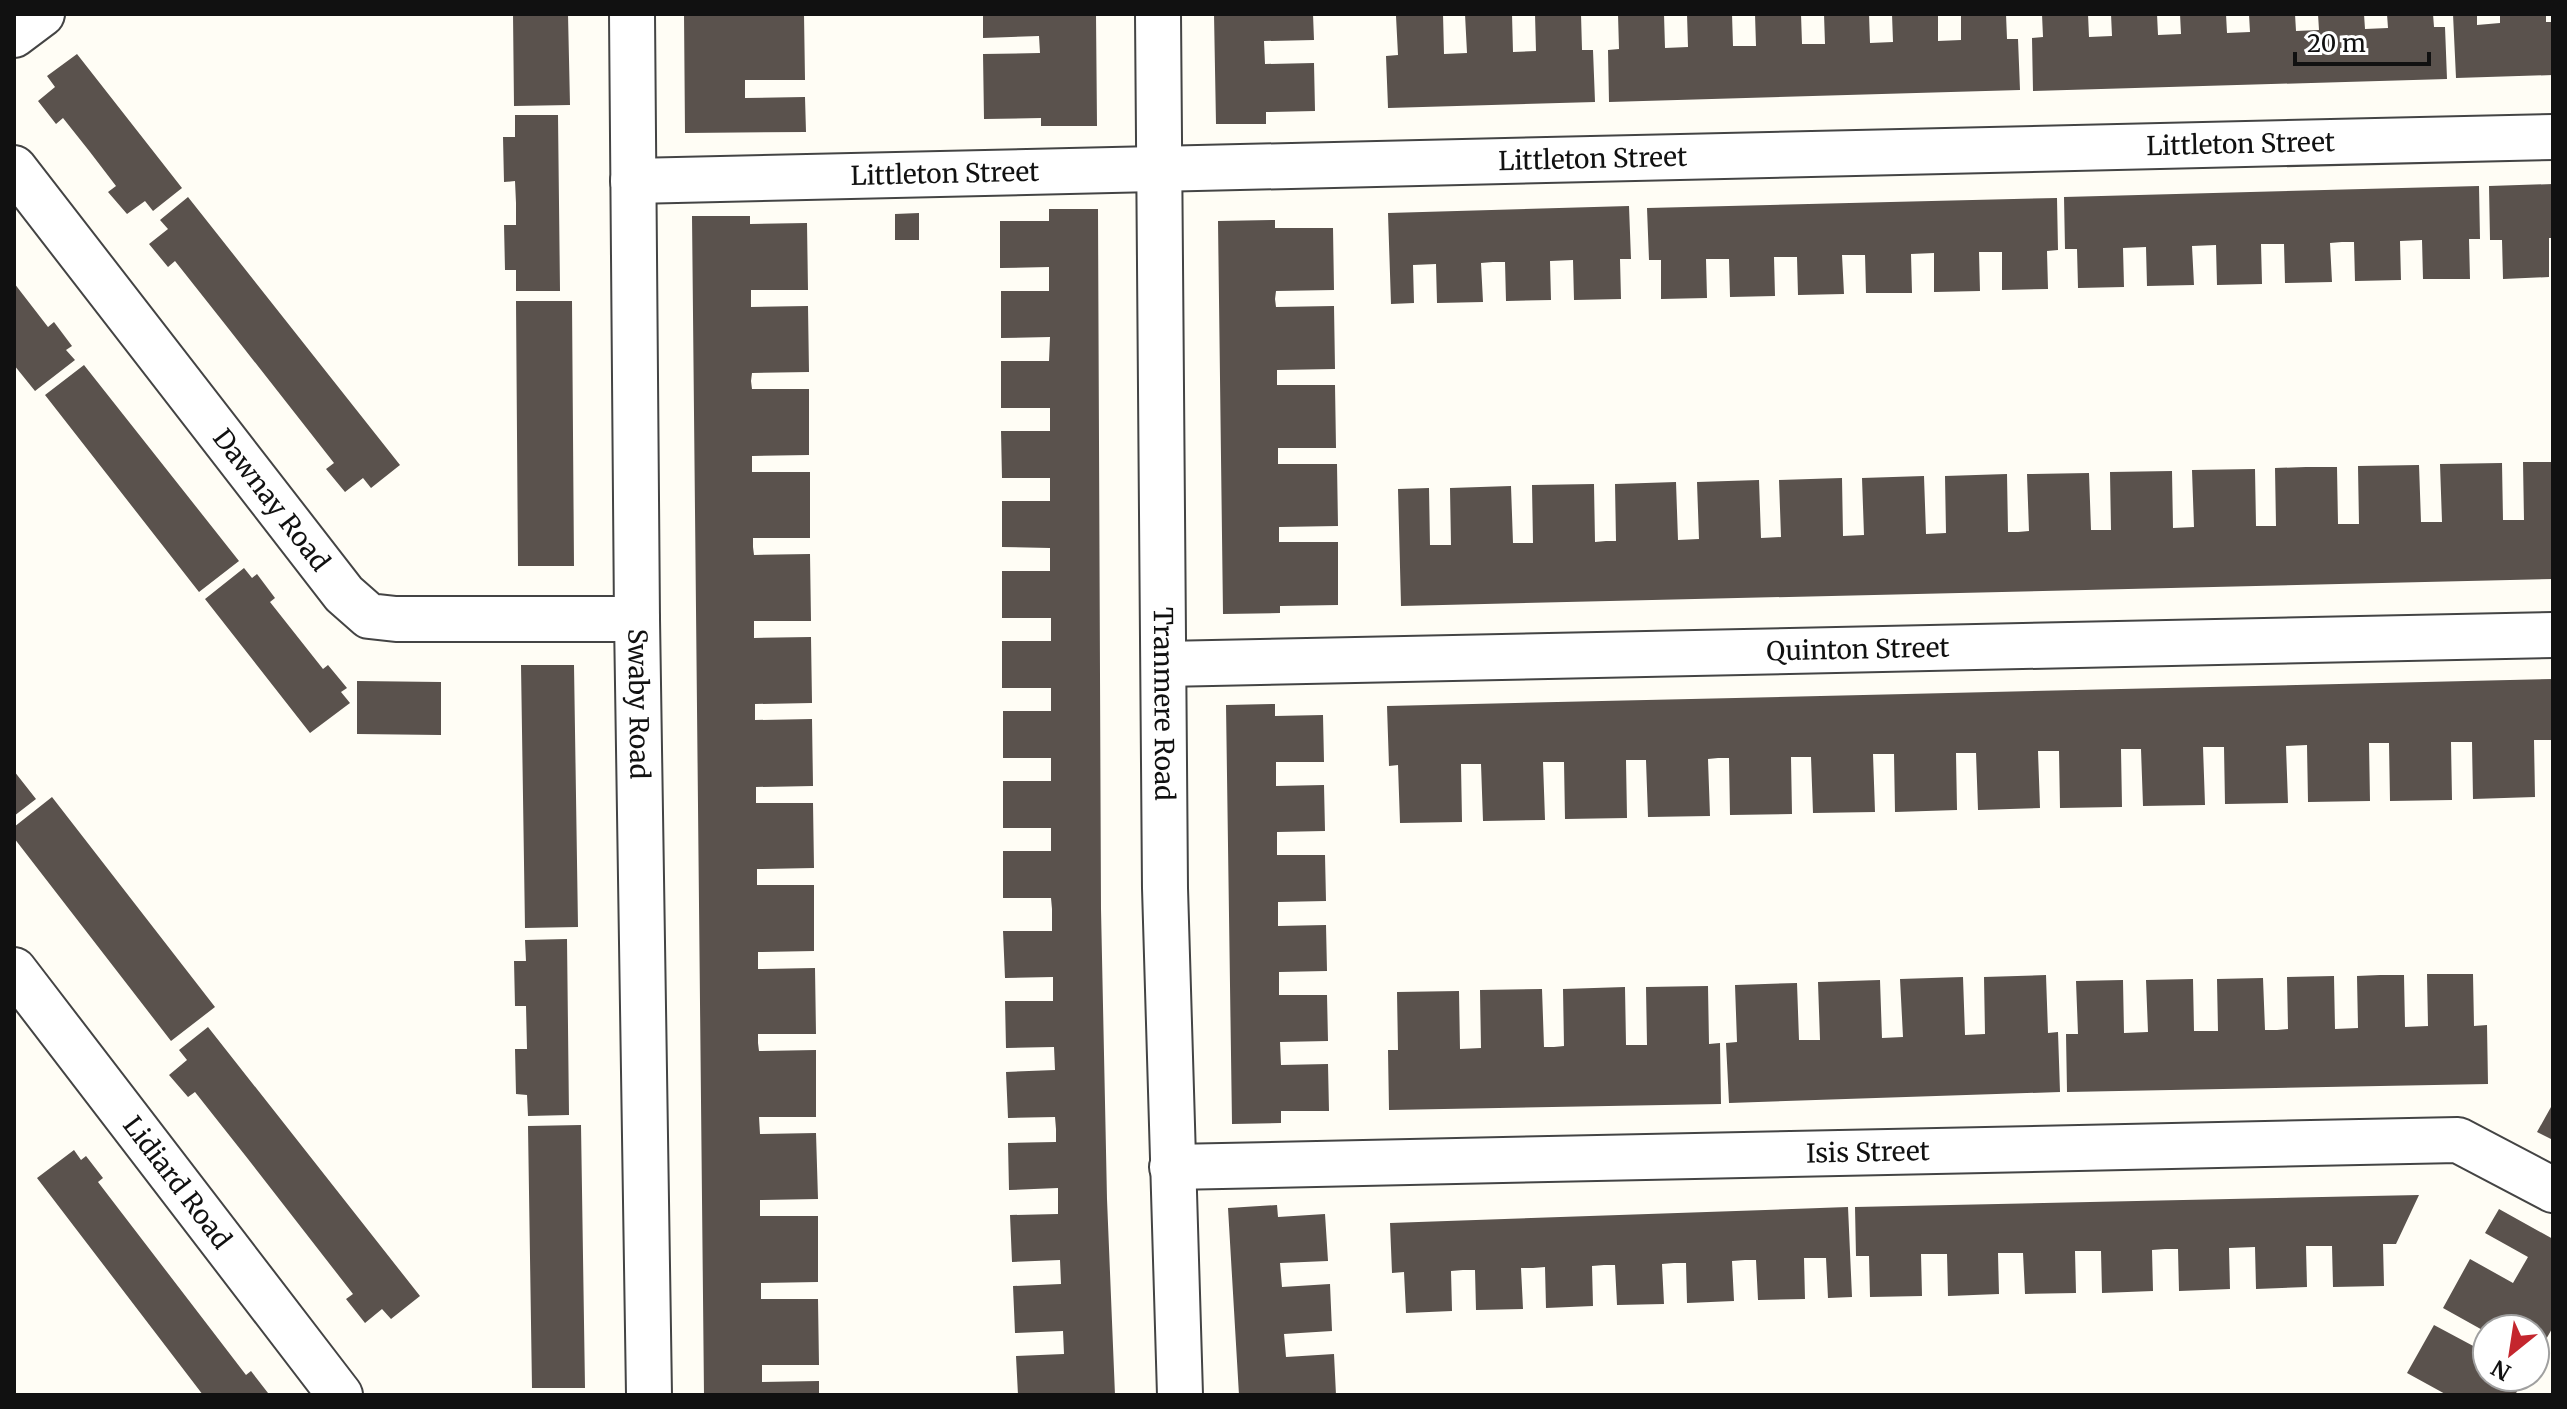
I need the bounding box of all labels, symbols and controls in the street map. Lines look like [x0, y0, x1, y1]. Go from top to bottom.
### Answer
scale bar [2295, 16, 2429, 66]
text: 20 m [2307, 28, 2366, 59]
street label: Littleton Street [2146, 125, 2335, 162]
street label: Littleton Street [1498, 140, 1687, 177]
street label: Littleton Street [850, 155, 1040, 192]
street label: Dawnay Road [206, 422, 337, 578]
street label: Tranmere Road [1147, 607, 1181, 801]
street label: Swaby Road [621, 628, 656, 780]
street label: Quinton Street [1766, 631, 1950, 667]
street label: Lidiard Road [116, 1110, 239, 1255]
street label: Isis Street [1806, 1134, 1930, 1170]
north arrow [2471, 1313, 2551, 1393]
text: N [2486, 1354, 2516, 1387]

